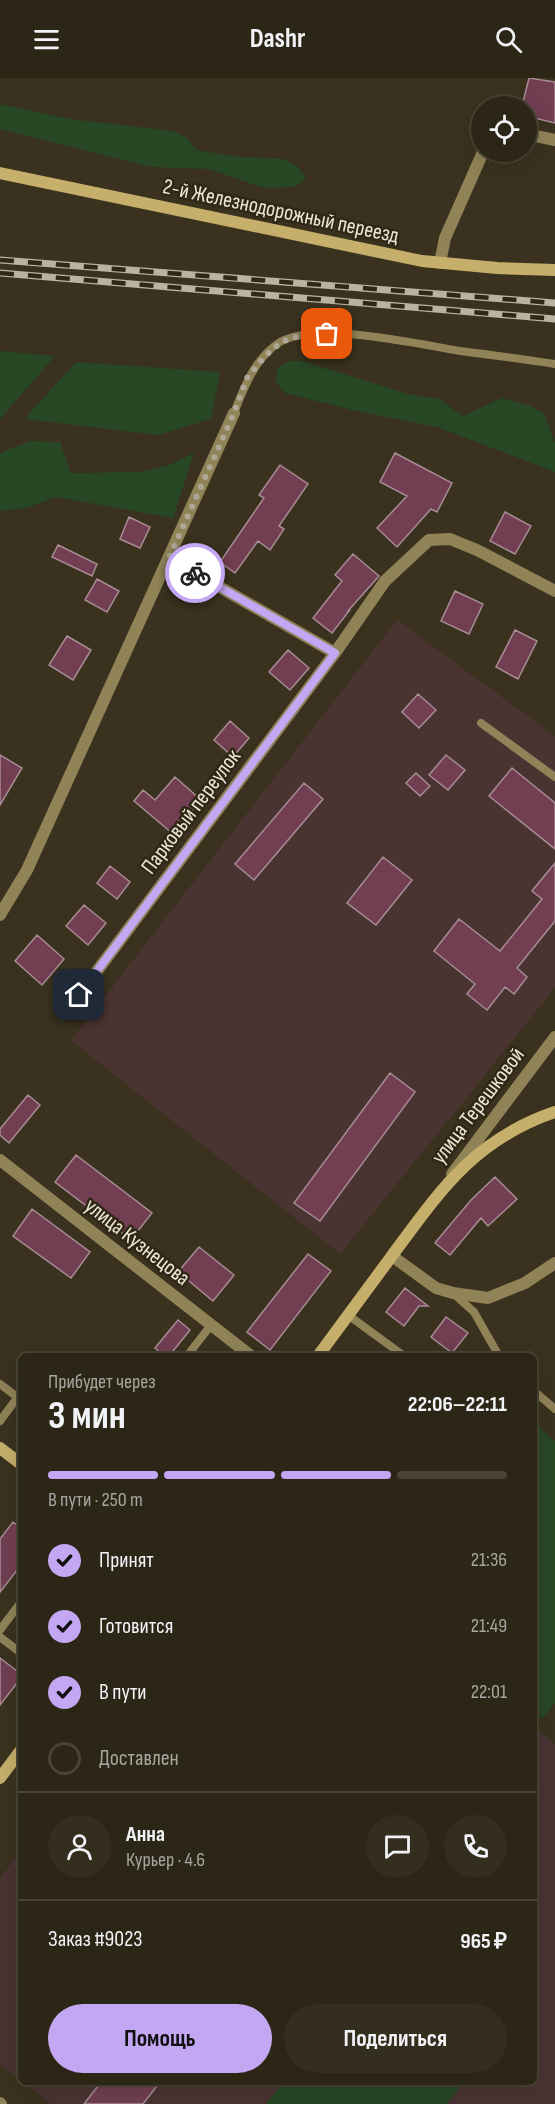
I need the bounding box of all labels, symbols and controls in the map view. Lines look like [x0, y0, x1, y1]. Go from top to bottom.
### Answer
icon: menu [30, 23, 63, 56]
text: Dashr [250, 23, 305, 55]
icon: search [492, 23, 525, 56]
map controls [471, 96, 537, 162]
button: locate [471, 96, 537, 162]
street label: 2-й Железнодорожный переезд [160, 173, 401, 250]
pin [301, 308, 352, 359]
icon: bag [310, 317, 343, 350]
courier [165, 543, 225, 603]
icon: bike [179, 557, 212, 590]
street label: Парковый переулок [135, 744, 247, 880]
pin [53, 969, 104, 1020]
icon: home [62, 978, 95, 1011]
street label: улица Терешковой [426, 1042, 531, 1169]
street label: улица Кузнецова [79, 1193, 195, 1292]
text: Прибудет через [48, 1370, 156, 1394]
text: 22:06–22:11 [408, 1391, 507, 1418]
text: 3 мин [48, 1393, 126, 1440]
text: В пути · 250 m [48, 1488, 143, 1512]
icon: check [48, 1544, 81, 1577]
text: Принят [99, 1547, 154, 1574]
text: 21:36 [471, 1548, 507, 1572]
icon: check [48, 1610, 81, 1643]
text: Готовится [99, 1613, 173, 1640]
text: 21:49 [471, 1614, 507, 1638]
icon: check [48, 1676, 81, 1709]
text: В пути [99, 1679, 147, 1706]
text: 22:01 [471, 1680, 507, 1704]
text: Доставлен [99, 1745, 179, 1772]
button: person [48, 1815, 111, 1878]
button: chat [366, 1815, 429, 1878]
button: phone [444, 1815, 507, 1878]
text: Анна [126, 1821, 165, 1848]
text: Курьер · 4.6 [126, 1848, 205, 1872]
text: Заказ #9023 [48, 1926, 142, 1953]
text: 965 ₽ [460, 1928, 507, 1955]
button: Помощь [48, 2004, 272, 2073]
button: Поделиться [284, 2004, 507, 2073]

